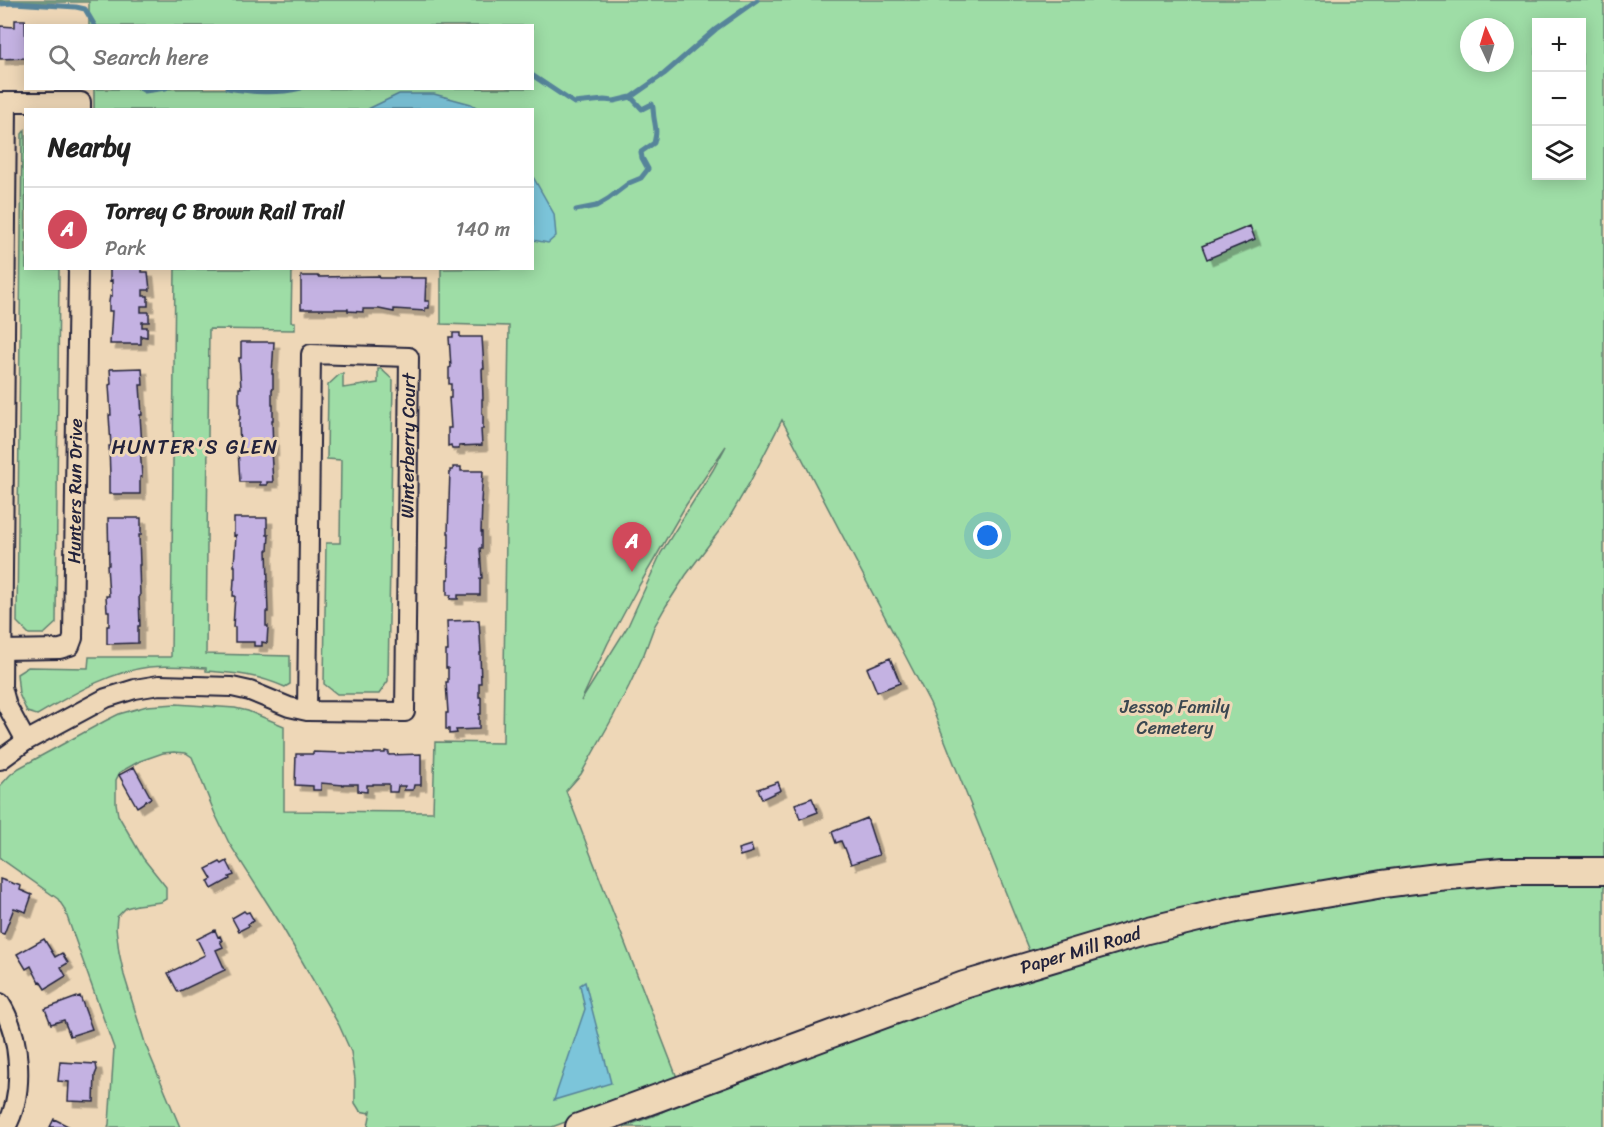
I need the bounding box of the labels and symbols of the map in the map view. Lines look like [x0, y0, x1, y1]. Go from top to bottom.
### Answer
north arrow [1460, 18, 1514, 72]
street label: Winterberry Court [391, 372, 425, 519]
street label: Hunters Run Drive [58, 418, 92, 564]
district label: HUNTER'S GLEN [111, 430, 279, 465]
your location [973, 521, 1002, 550]
pin: A [612, 522, 652, 572]
park label: Jessop Family Cemetery [1119, 691, 1231, 744]
street label: Paper Mill Road [1016, 917, 1146, 983]

